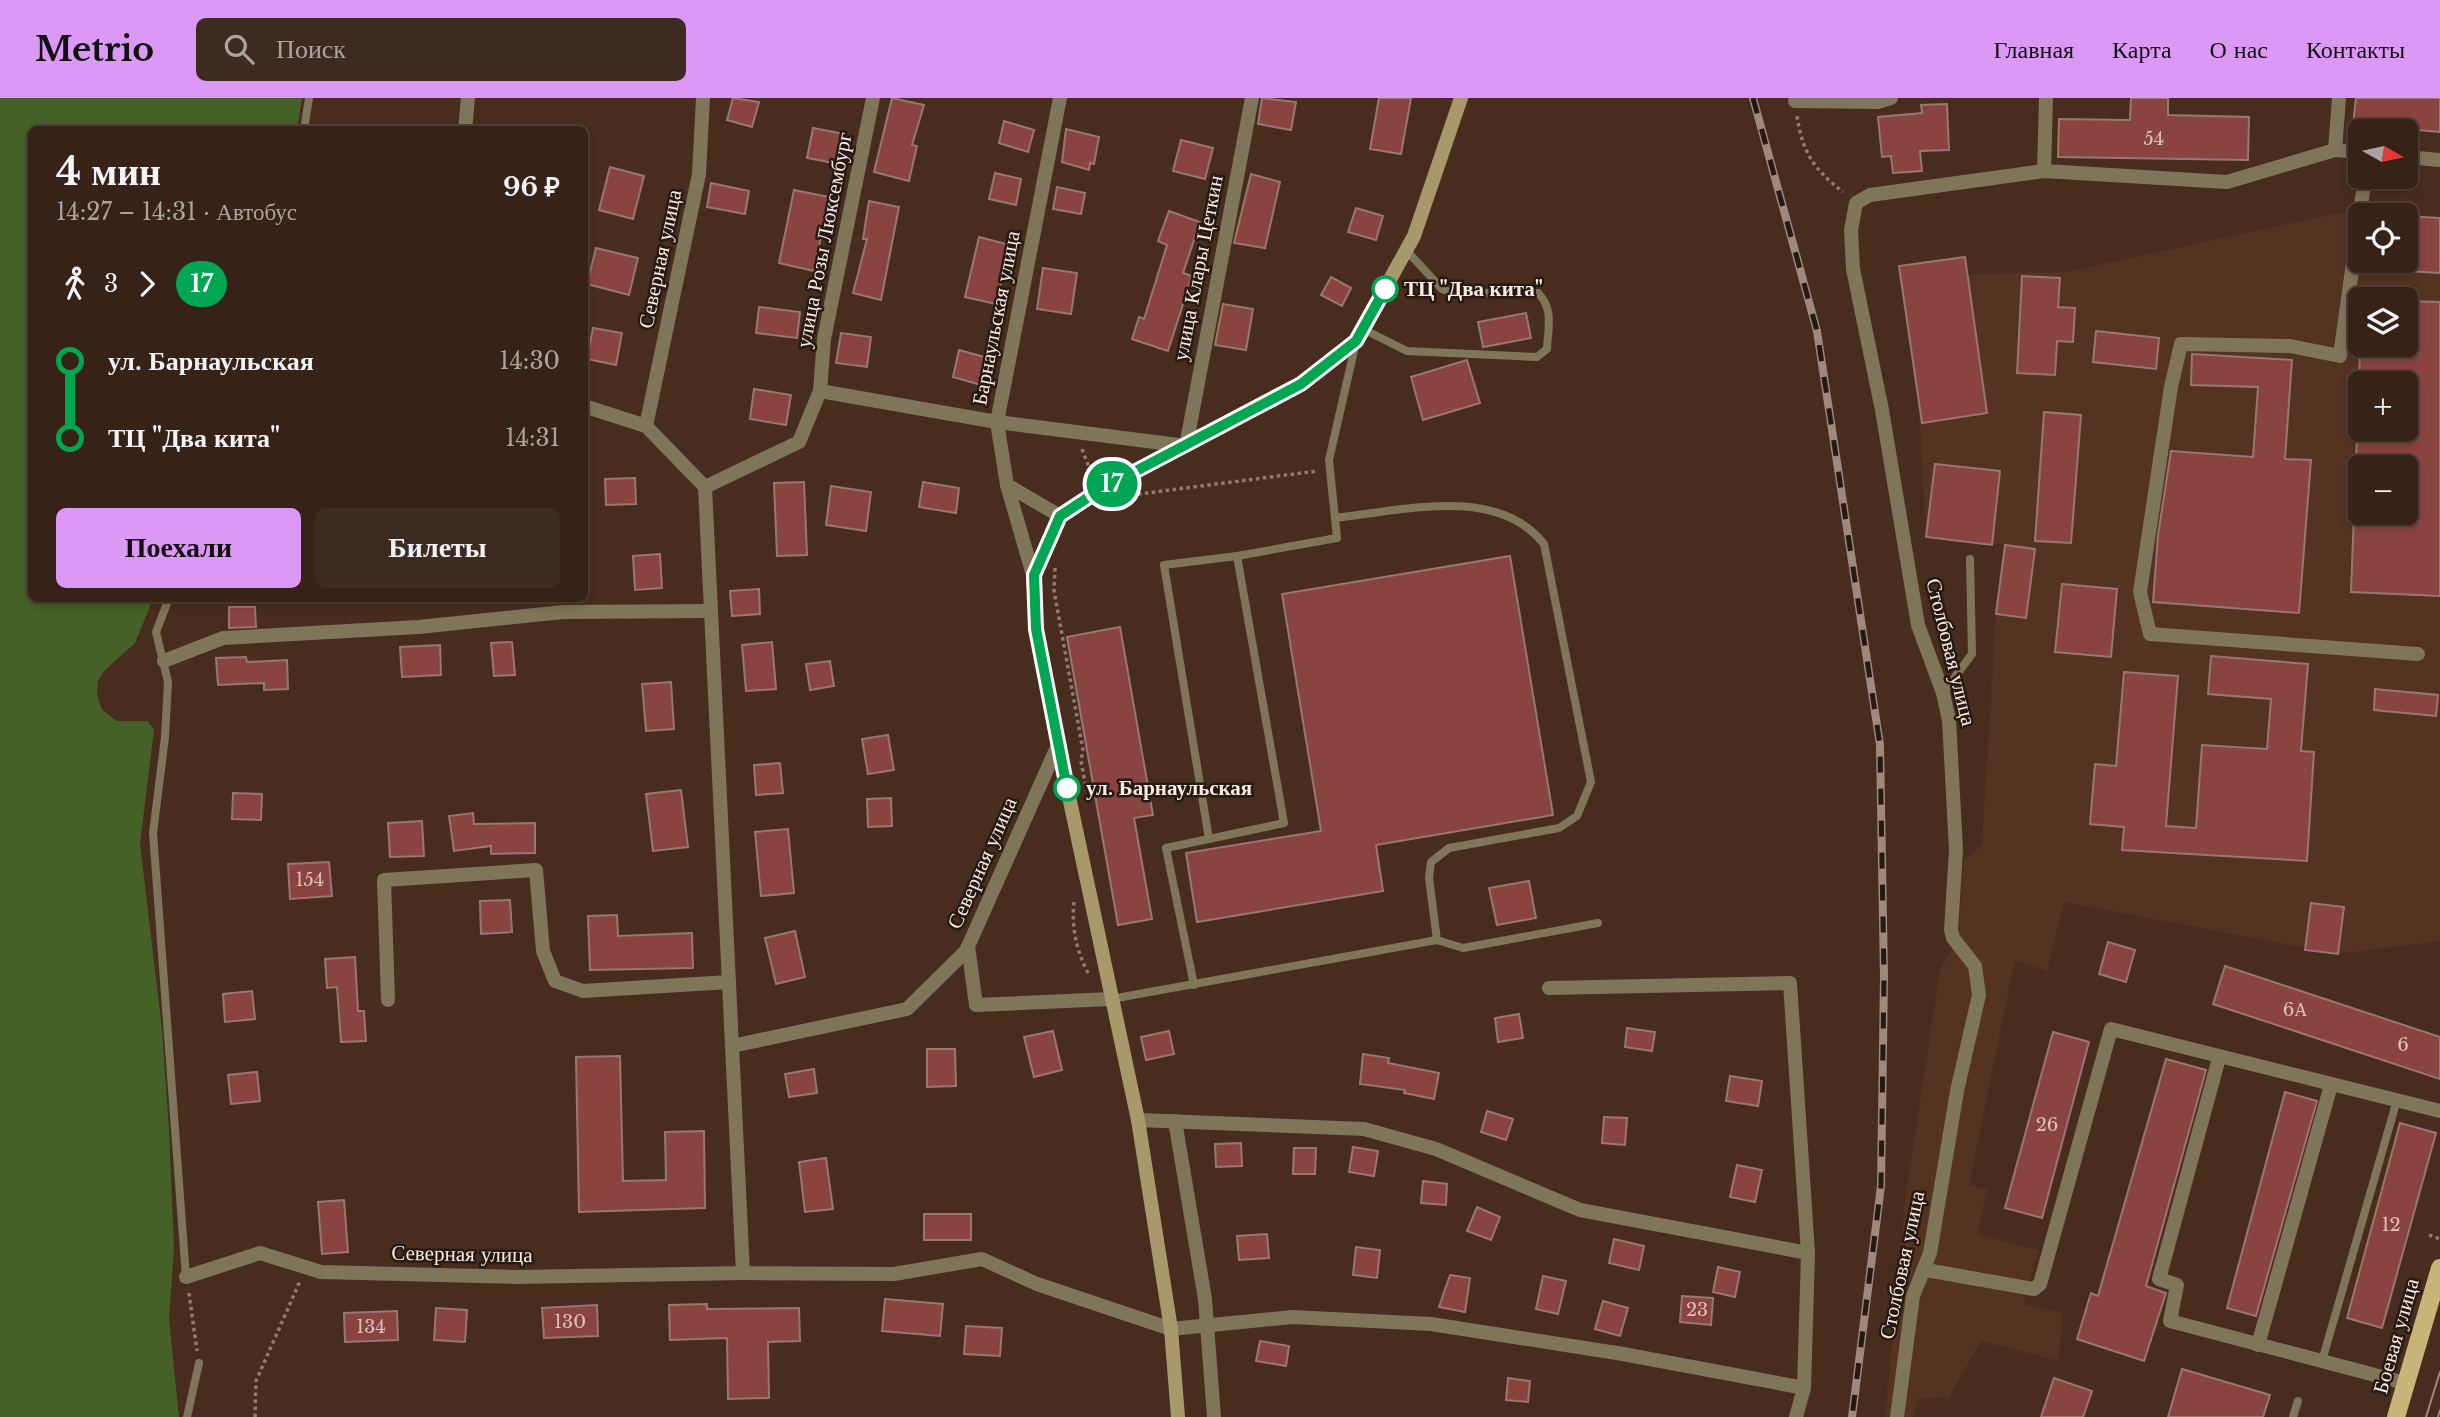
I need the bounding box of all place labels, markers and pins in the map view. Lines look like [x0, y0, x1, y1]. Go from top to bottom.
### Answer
marker: ТЦ "Два кита" [1372, 276, 1398, 302]
place label: ТЦ "Два кита" [1404, 276, 1543, 302]
marker: ул. Барнаульская [1054, 775, 1080, 801]
place label: ул. Барнаульская [1086, 775, 1252, 801]

